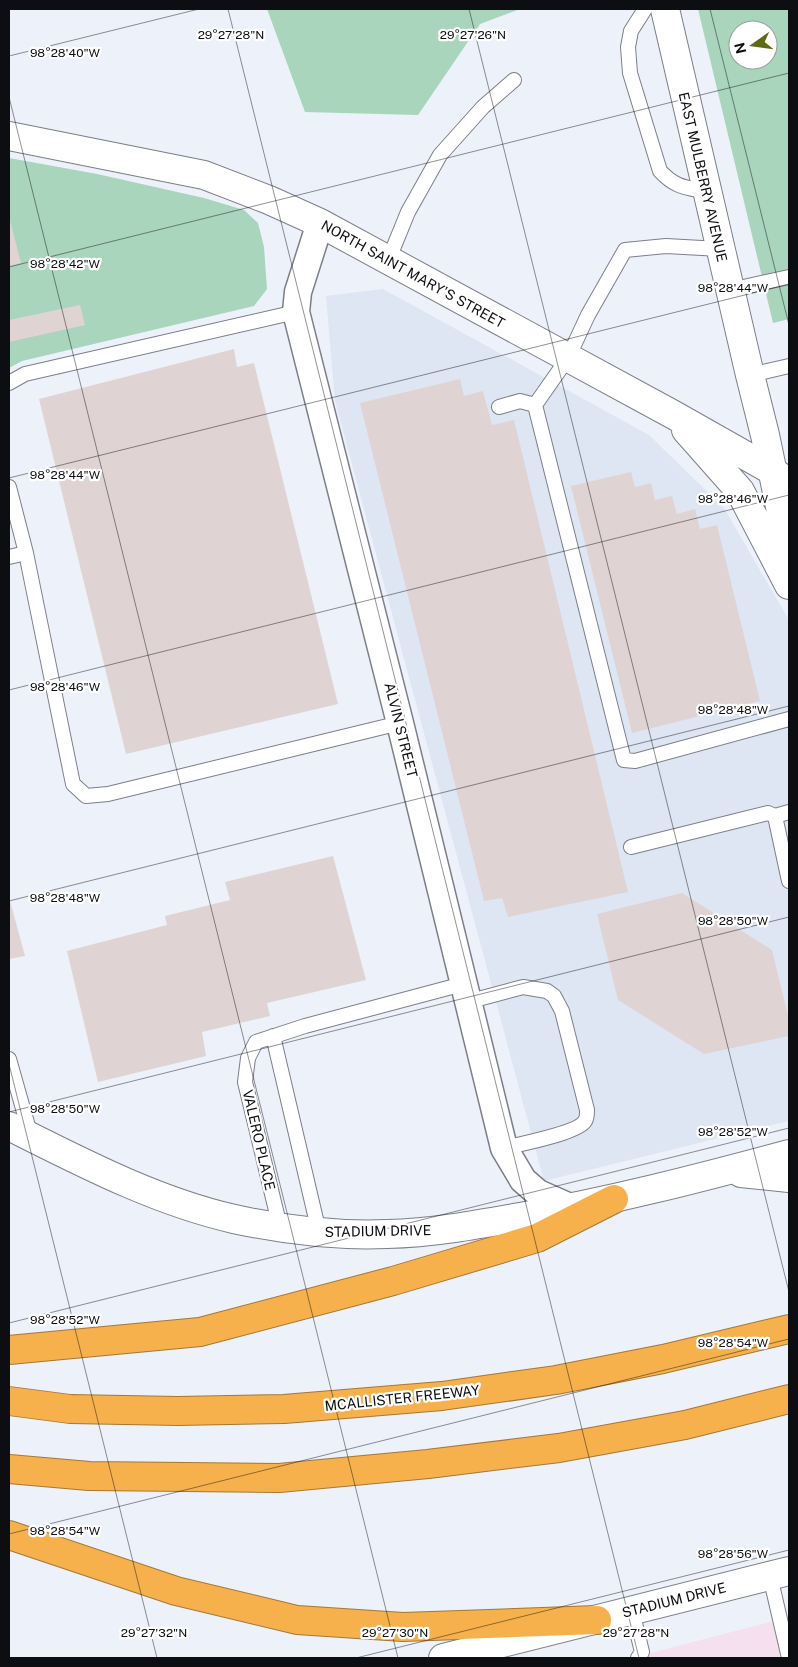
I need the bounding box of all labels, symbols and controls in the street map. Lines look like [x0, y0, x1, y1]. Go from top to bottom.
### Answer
north arrow [728, 20, 778, 70]
text: 29°27'28"N [198, 28, 264, 42]
text: 29°27'26"N [440, 28, 506, 42]
text: N [731, 41, 749, 55]
text: 98°28'40"W [30, 46, 101, 60]
street label: EAST MULBERRY AVENUE [676, 91, 730, 263]
street label: NORTH SAINT MARY'S STREET [318, 217, 508, 331]
text: 98°28'42"W [30, 257, 100, 271]
text: 98°28'44"W [698, 281, 769, 295]
text: 98°28'44"W [30, 468, 101, 482]
text: 98°28'46"W [698, 492, 769, 506]
text: 98°28'46"W [30, 680, 101, 694]
street label: ALVIN STREET [381, 681, 421, 779]
text: 98°28'48"W [698, 703, 769, 717]
text: 98°28'48"W [30, 891, 101, 905]
text: 98°28'50"W [698, 914, 769, 928]
street label: VALERO PLACE [240, 1088, 278, 1192]
text: 98°28'50"W [30, 1102, 101, 1116]
text: 98°28'52"W [698, 1125, 769, 1139]
street label: STADIUM DRIVE [325, 1222, 431, 1240]
text: 98°28'52"W [30, 1313, 101, 1327]
text: 98°28'54"W [698, 1336, 769, 1350]
street label: MCALLISTER FREEWAY [324, 1382, 481, 1414]
text: 98°28'54"W [30, 1524, 101, 1538]
text: 98°28'56"W [698, 1547, 769, 1561]
street label: STADIUM DRIVE [620, 1579, 728, 1621]
text: 29°27'32"N [121, 1626, 187, 1640]
text: 29°27'30"N [362, 1626, 428, 1640]
text: 29°27'28"N [603, 1626, 669, 1640]

